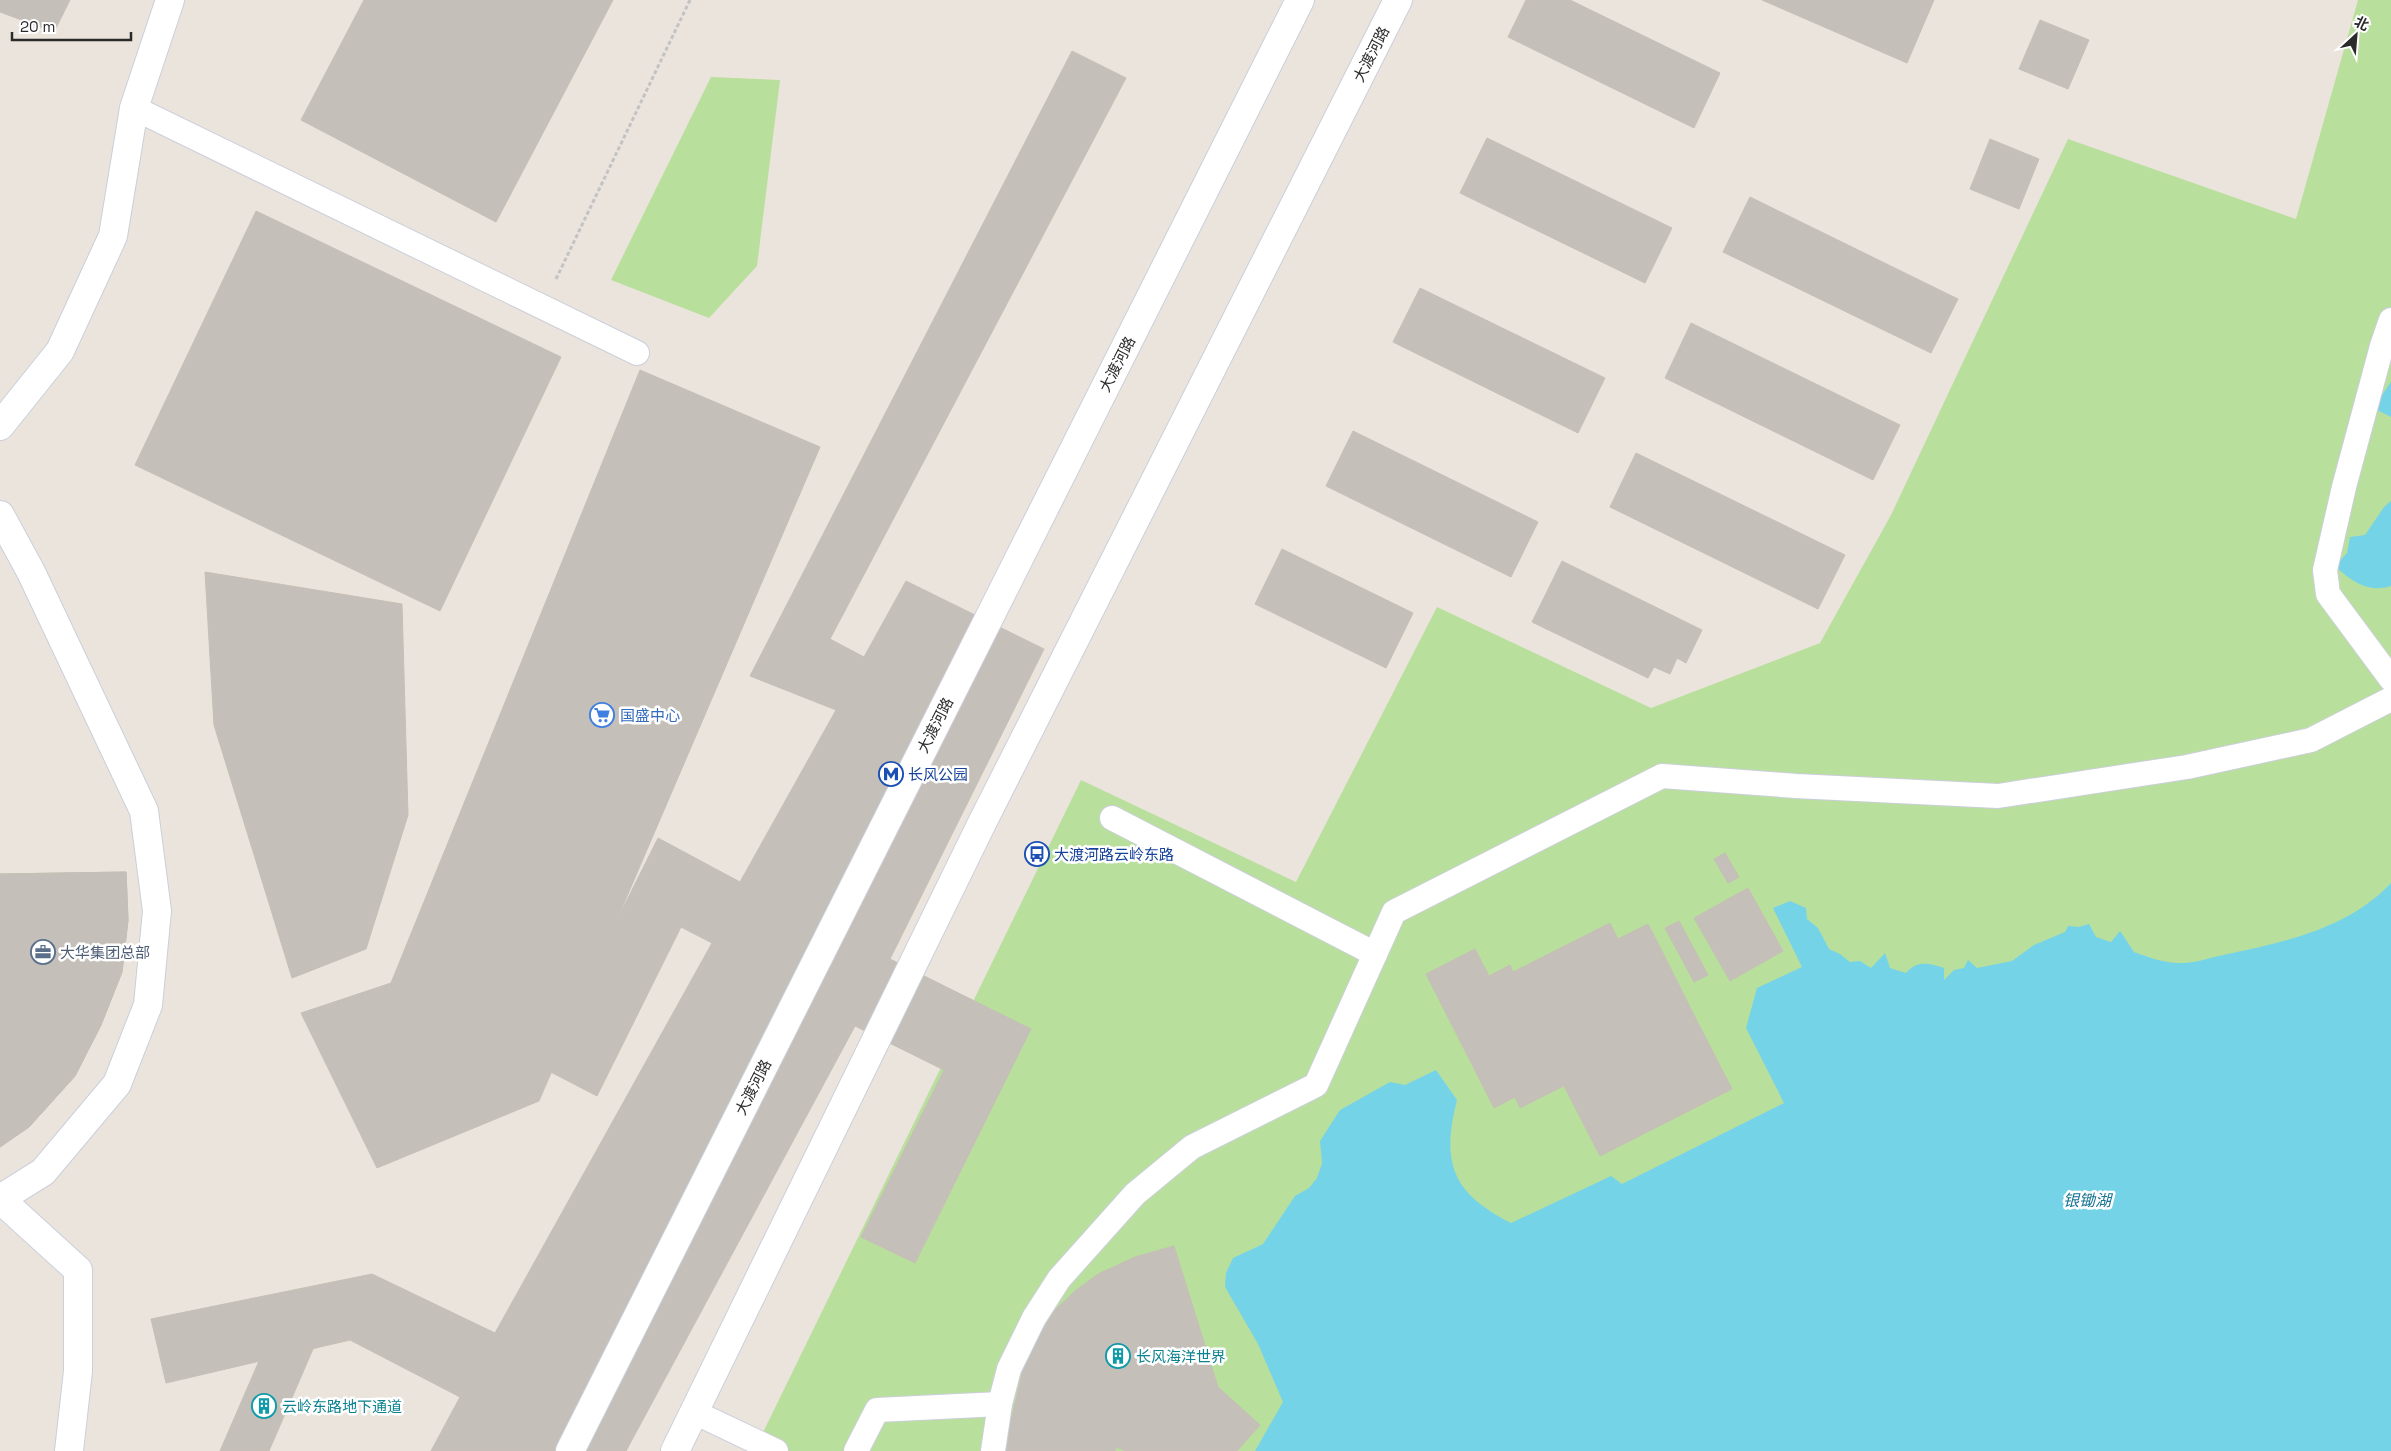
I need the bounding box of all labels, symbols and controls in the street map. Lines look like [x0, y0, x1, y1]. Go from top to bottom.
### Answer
scale bar [12, 10, 131, 42]
north arrow [2331, 10, 2381, 60]
text: 北 [2351, 12, 2372, 34]
text: 20 m [20, 17, 55, 36]
street label: 大渡河路 [1349, 23, 1393, 85]
street label: 大渡河路 [1095, 333, 1139, 395]
street label: 大渡河路 [913, 694, 957, 756]
supermarket icon: 国盛中心 [589, 702, 615, 728]
place label: 国盛中心 [620, 706, 680, 725]
metro station icon: 长风公园 [878, 761, 904, 787]
place label: 长风公园 [908, 765, 968, 784]
bus stop icon: 大渡河路云岭东路 [1024, 841, 1050, 867]
place label: 大渡河路云岭东路 [1054, 845, 1174, 864]
office icon: 大华集团总部 [30, 939, 56, 965]
place label: 大华集团总部 [60, 943, 150, 962]
street label: 大渡河路 [731, 1056, 775, 1118]
water label: 银锄湖 [2063, 1190, 2114, 1211]
building icon: 长风海洋世界 [1105, 1343, 1131, 1369]
place label: 长风海洋世界 [1136, 1347, 1226, 1366]
building icon: 云岭东路地下通道 [251, 1393, 277, 1419]
place label: 云岭东路地下通道 [282, 1397, 402, 1416]

